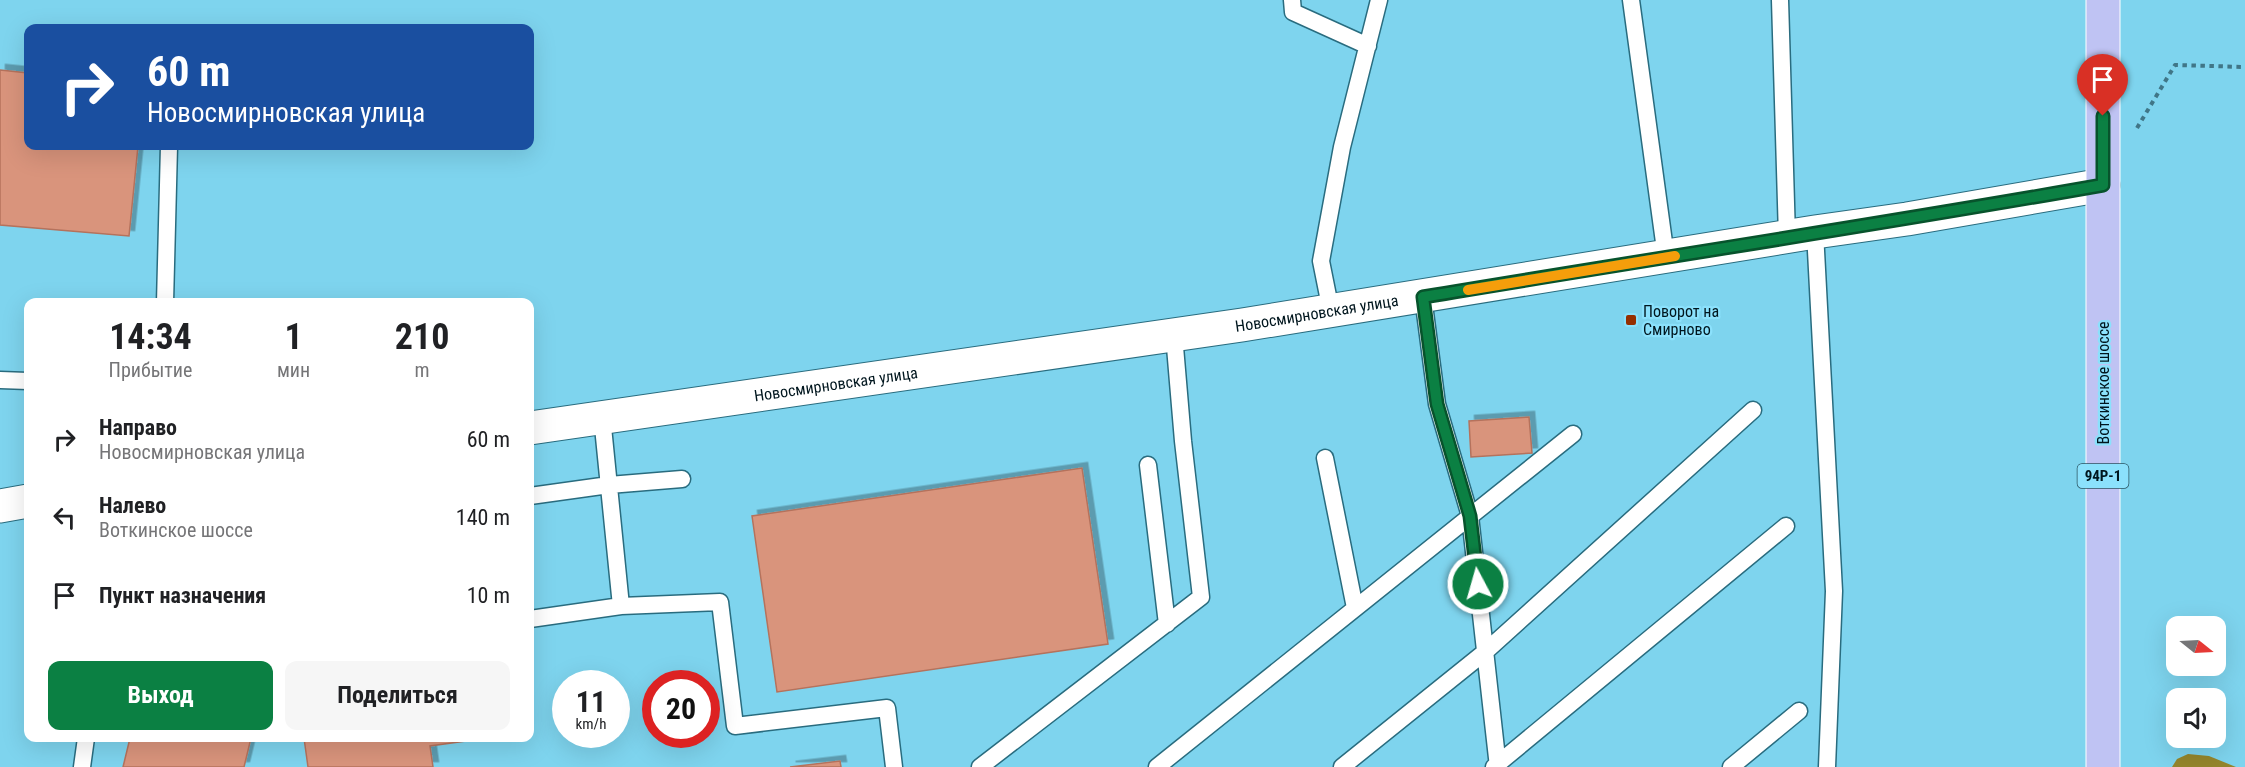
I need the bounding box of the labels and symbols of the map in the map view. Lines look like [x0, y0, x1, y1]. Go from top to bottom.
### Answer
pin [2077, 54, 2128, 116]
street label: Новосмирновская улица [1234, 291, 1400, 336]
place label: Поворот на Смирново [1643, 302, 1719, 339]
marker: Поворот на Смирново [1624, 313, 1638, 327]
street label: Воткинское шоссе [2094, 321, 2113, 445]
street label: Новосмирновская улица [753, 363, 919, 405]
road number: 94Р-1 [2078, 464, 2128, 488]
position arrow [1446, 552, 1510, 616]
north arrow [2166, 616, 2226, 676]
speed limit sign: 20 [642, 670, 720, 748]

